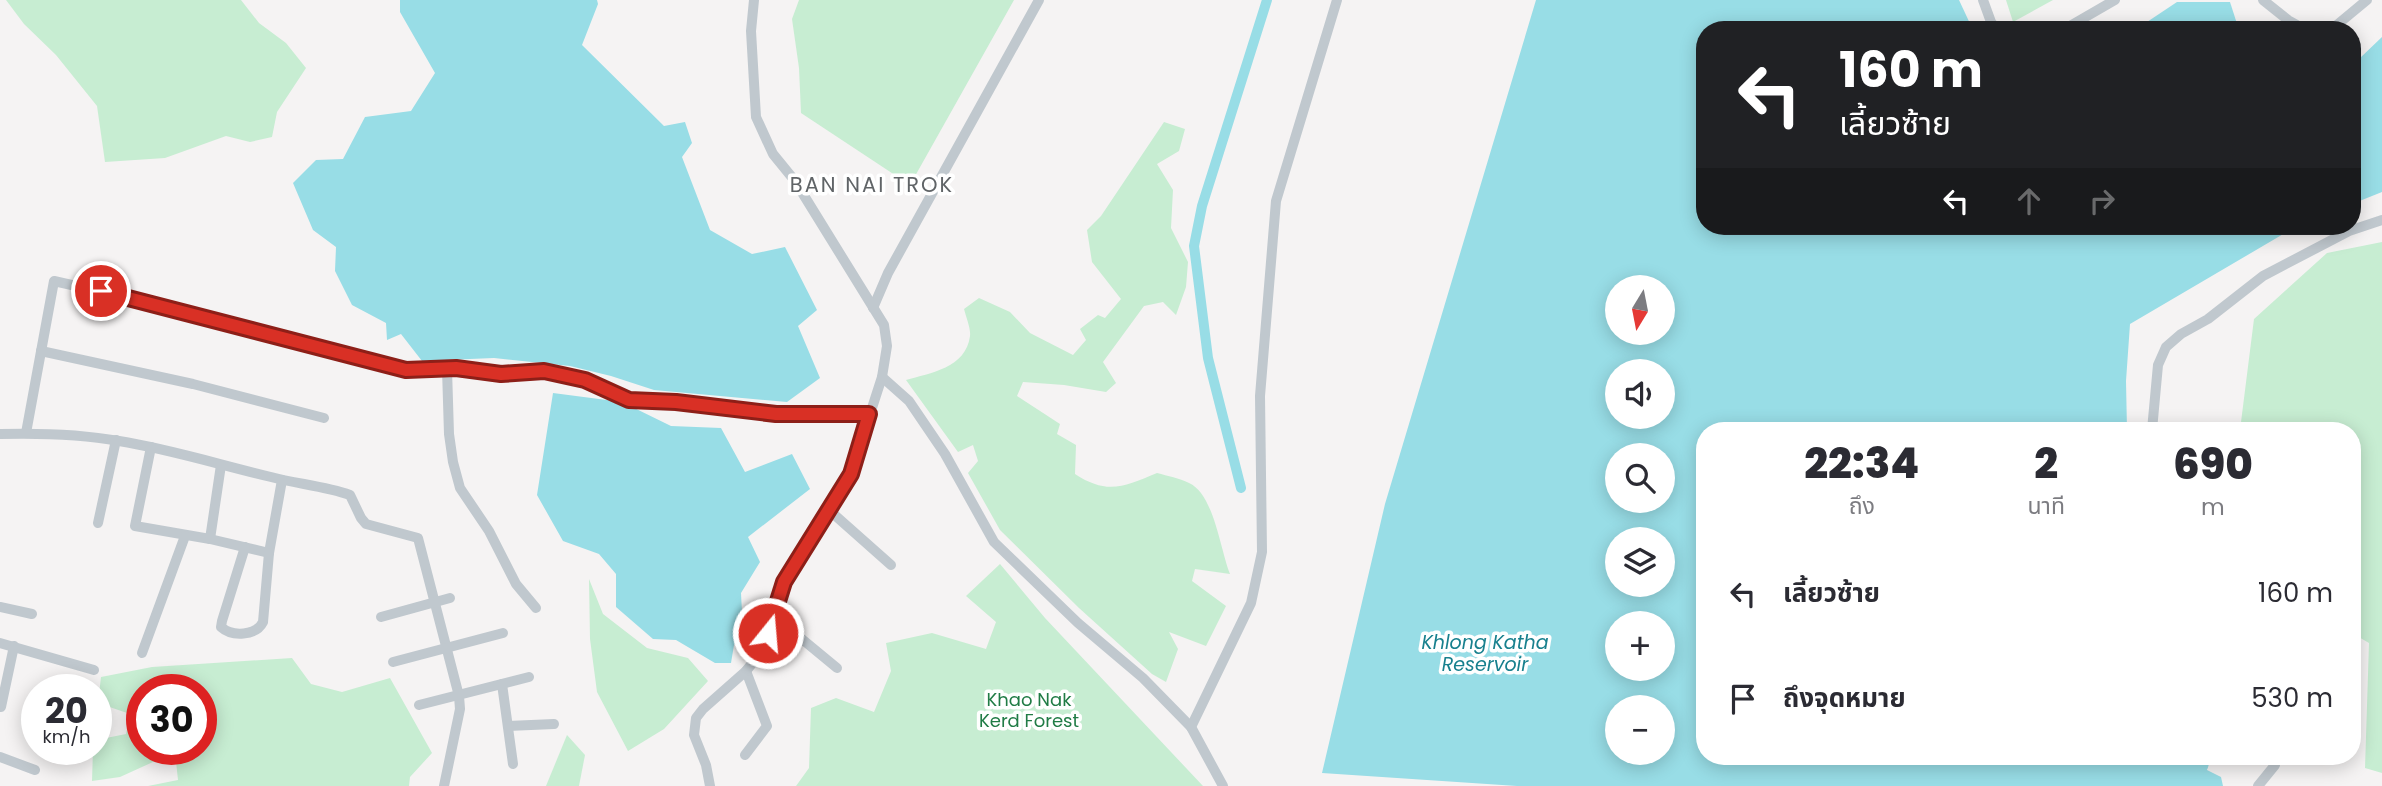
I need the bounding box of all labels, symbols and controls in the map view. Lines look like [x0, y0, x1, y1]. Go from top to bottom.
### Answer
text: 160 m [1839, 36, 1983, 104]
icon: left [1724, 49, 1815, 140]
text: เลี้ยวซ้าย [1839, 101, 1951, 146]
district label: BAN NAI TROK [790, 170, 954, 199]
icon: left [1937, 182, 1975, 220]
icon: ahead [2010, 182, 2048, 220]
icon: right [2083, 182, 2121, 220]
pin [71, 261, 131, 321]
icon: arrive [82, 272, 120, 310]
north arrow [1605, 275, 1675, 345]
map controls [1605, 275, 1675, 765]
button: sound [1605, 359, 1675, 429]
text: 22:34 [1804, 434, 1919, 493]
text: 2 [2034, 434, 2058, 493]
text: 690 [2173, 435, 2253, 494]
button: search [1605, 443, 1675, 513]
text: ถึง [1849, 490, 1875, 522]
text: นาที [2027, 490, 2065, 522]
text: m [2201, 491, 2225, 523]
button: layers [1605, 527, 1675, 597]
icon: left [1724, 575, 1762, 613]
text: เลี้ยวซ้าย [1783, 575, 1880, 611]
text: 160 m [2258, 575, 2333, 611]
position arrow [731, 596, 805, 670]
button: + [1605, 611, 1675, 681]
water label: Khlong Katha Reservoir [1421, 629, 1549, 678]
speed limit sign: 30 [126, 674, 217, 765]
icon: arrive [1724, 680, 1762, 718]
text: ถึงจุดหมาย [1783, 680, 1906, 716]
text: 530 m [2251, 680, 2333, 716]
text: 20 [45, 686, 88, 735]
park label: Khao Nak Kerd Forest [979, 687, 1079, 733]
button: − [1605, 695, 1675, 765]
text: km/h [43, 724, 90, 749]

